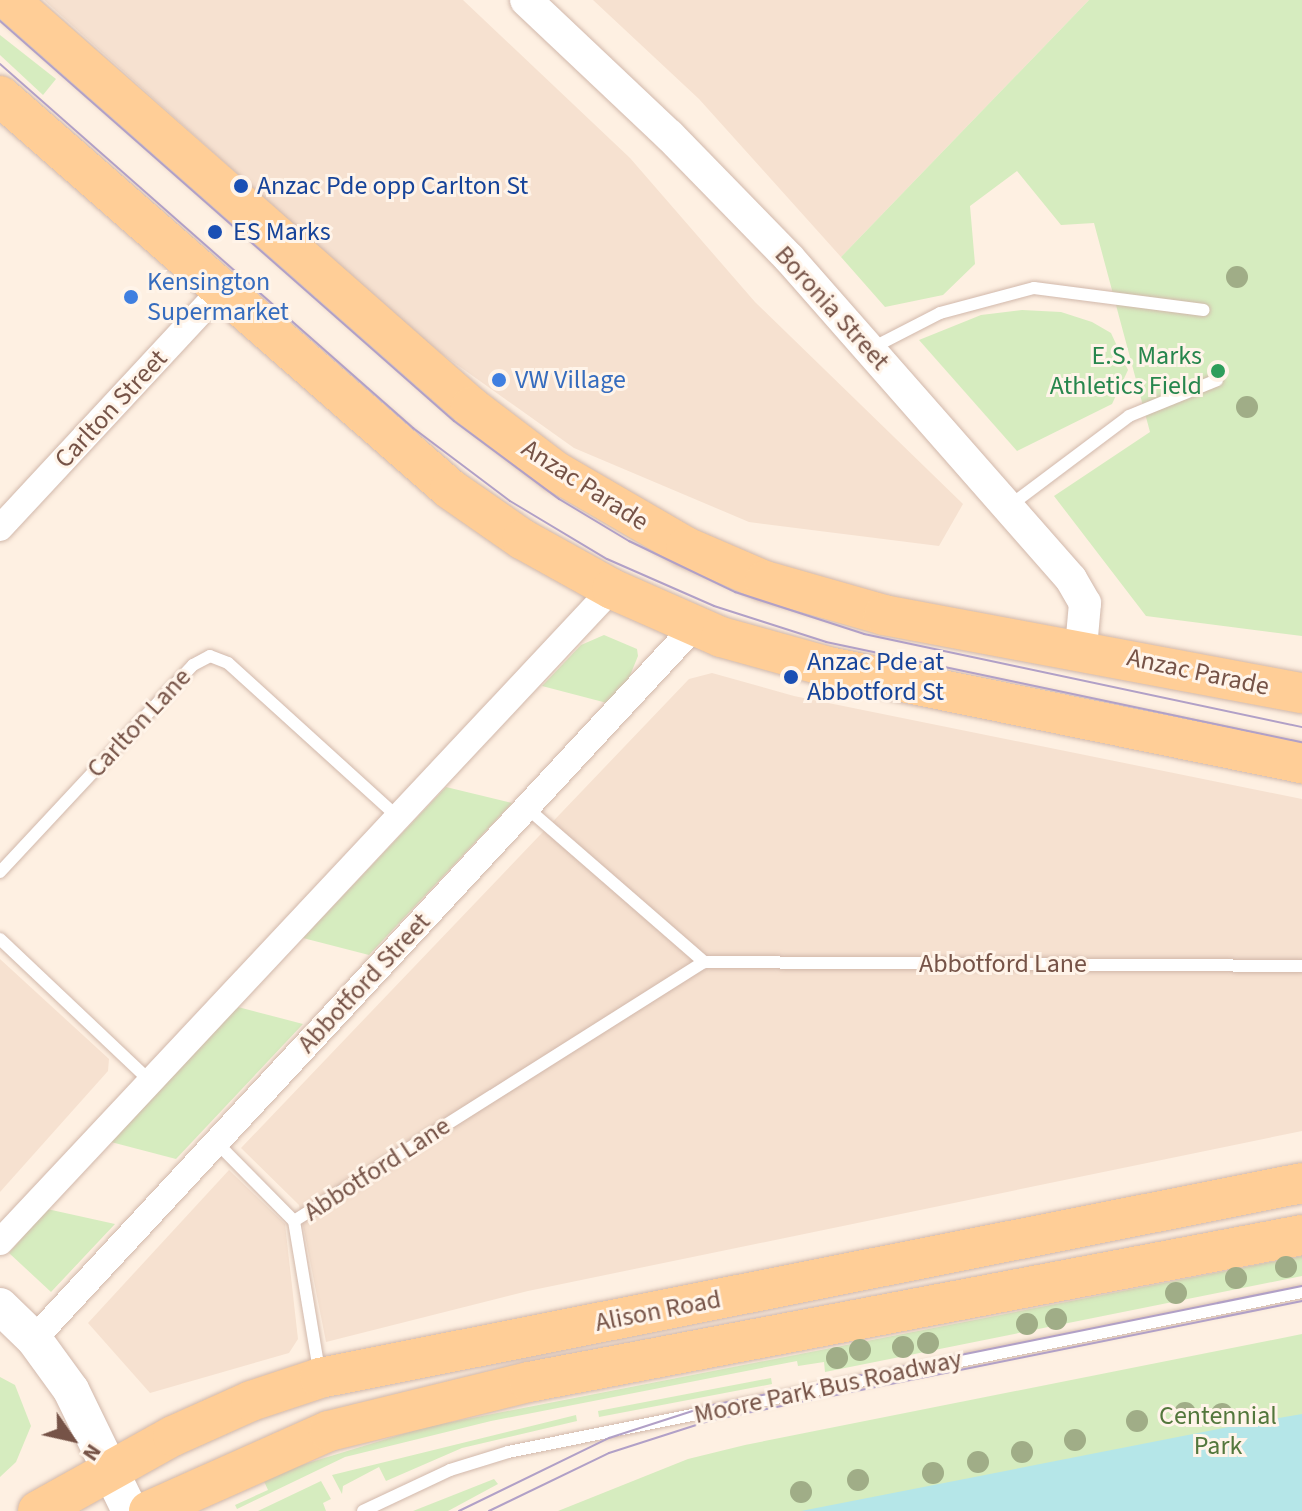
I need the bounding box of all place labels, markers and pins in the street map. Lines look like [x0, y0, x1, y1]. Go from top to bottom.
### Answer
place label: Anzac Pde opp Carlton St [257, 170, 528, 202]
marker: Anzac Pde opp Carlton St [232, 177, 250, 195]
place label: ES Marks [233, 216, 331, 248]
marker: ES Marks [204, 221, 226, 243]
place label: Kensington Supermarket [147, 266, 289, 328]
marker: Kensington Supermarket [122, 288, 140, 306]
place label: E.S. Marks Athletics Field [1050, 340, 1202, 402]
marker: E.S. Marks Athletics Field [1209, 362, 1227, 380]
place label: VW Village [515, 364, 626, 396]
marker: VW Village [490, 371, 508, 389]
place label: Anzac Pde at Abbotford St [807, 646, 944, 708]
marker: Anzac Pde at Abbotford St [782, 668, 800, 686]

